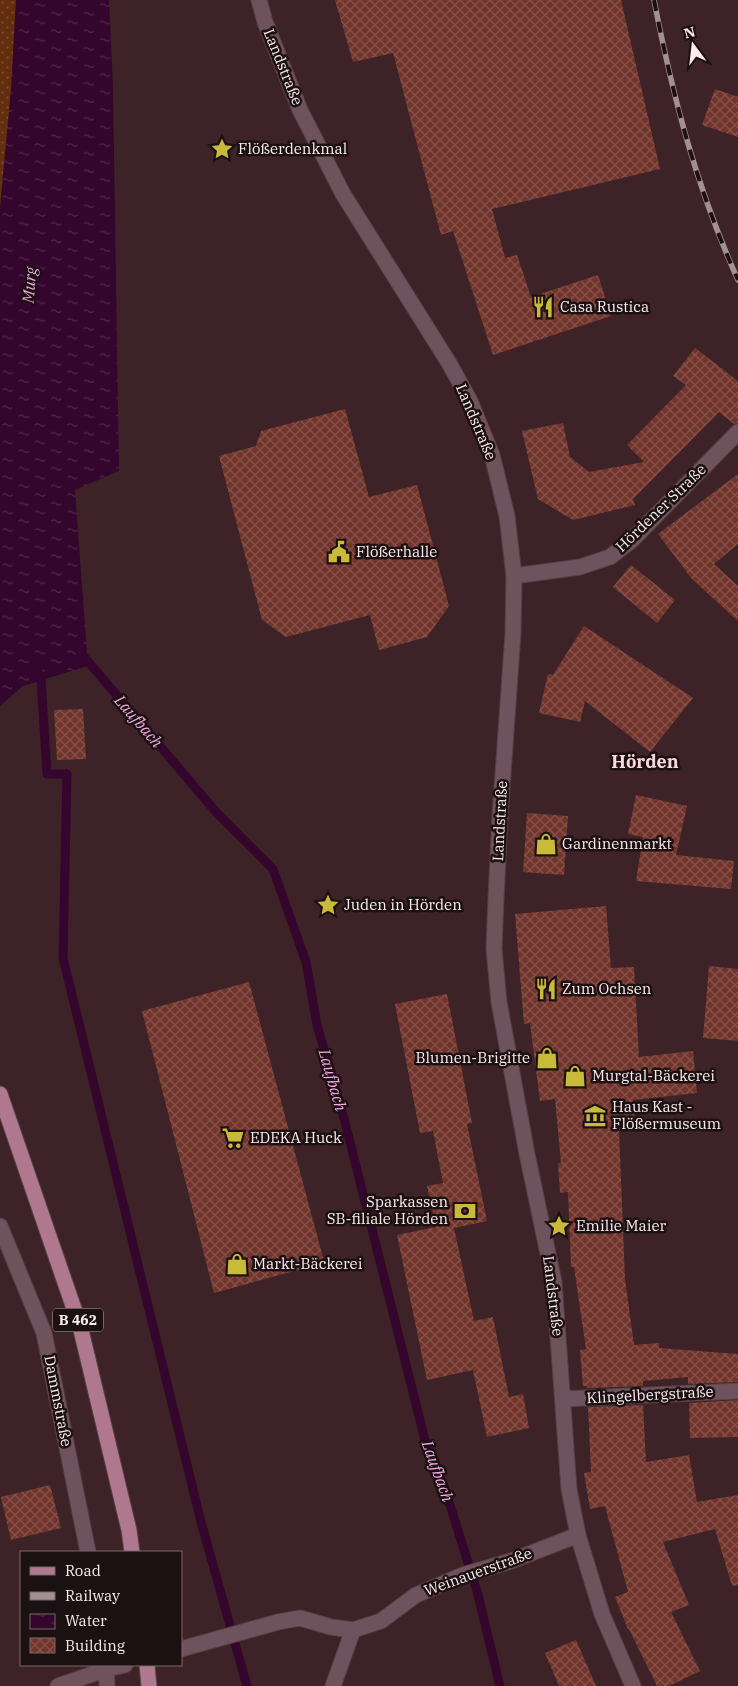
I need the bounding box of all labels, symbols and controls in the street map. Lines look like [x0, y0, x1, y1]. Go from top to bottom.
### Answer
north arrow [668, 20, 718, 70]
text: N [682, 22, 697, 43]
street label: Landstraße [260, 26, 307, 108]
place icon: Flößerdenkmal [209, 136, 235, 162]
place label: Flößerdenkmal [238, 139, 347, 158]
water label: Murg [17, 266, 41, 305]
restaurant icon: Casa Rustica [530, 294, 556, 320]
place label: Casa Rustica [560, 297, 649, 316]
street label: Landstraße [452, 381, 501, 463]
street label: Hördener Straße [611, 460, 710, 556]
public building icon: Flößerhalle [326, 539, 352, 565]
place label: Flößerhalle [356, 542, 437, 561]
water label: Laufbach [110, 690, 168, 752]
district label: Hörden [611, 750, 679, 773]
street label: Landstraße [488, 780, 511, 862]
shop icon: Gardinenmarkt [533, 831, 559, 857]
place label: Gardinenmarkt [562, 834, 672, 853]
place icon: Juden in Hörden [315, 892, 341, 918]
place label: Juden in Hörden [344, 895, 462, 914]
restaurant icon: Zum Ochsen [533, 976, 559, 1002]
place label: Zum Ochsen [562, 979, 652, 998]
shop icon: Blumen-Brigitte [534, 1045, 560, 1071]
water label: Laufbach [314, 1046, 351, 1114]
place label: Blumen-Brigitte [416, 1048, 530, 1067]
shop icon: Murgtal-Bäckerei [562, 1063, 588, 1089]
place label: Murgtal-Bäckerei [592, 1066, 715, 1085]
place label: Haus Kast - Flößermuseum [612, 1097, 721, 1133]
museum icon: Haus Kast - Flößermuseum [582, 1103, 608, 1129]
supermarket icon: EDEKA Huck [220, 1125, 246, 1151]
place label: EDEKA Huck [250, 1128, 342, 1147]
place label: Sparkassen SB-filiale Hörden [327, 1192, 448, 1228]
bank icon: Sparkassen SB-filiale Hörden [452, 1198, 478, 1224]
place icon: Emilie Maier [546, 1213, 572, 1239]
place label: Emilie Maier [576, 1216, 666, 1235]
shop icon: Markt-Bäckerei [224, 1251, 250, 1277]
place label: Markt-Bäckerei [253, 1254, 363, 1273]
street label: Landstraße [539, 1255, 568, 1337]
road number: B 462 [53, 1308, 103, 1332]
street label: Dammstraße [40, 1354, 77, 1448]
street label: Klingelbergstraße [586, 1382, 714, 1407]
water label: Laufbach [417, 1437, 458, 1505]
street label: Weinauerstraße [421, 1543, 534, 1600]
legend [20, 1551, 182, 1666]
text: Road [65, 1561, 101, 1580]
text: Railway [65, 1586, 120, 1605]
text: Water [65, 1611, 107, 1630]
text: Building [65, 1636, 125, 1655]

